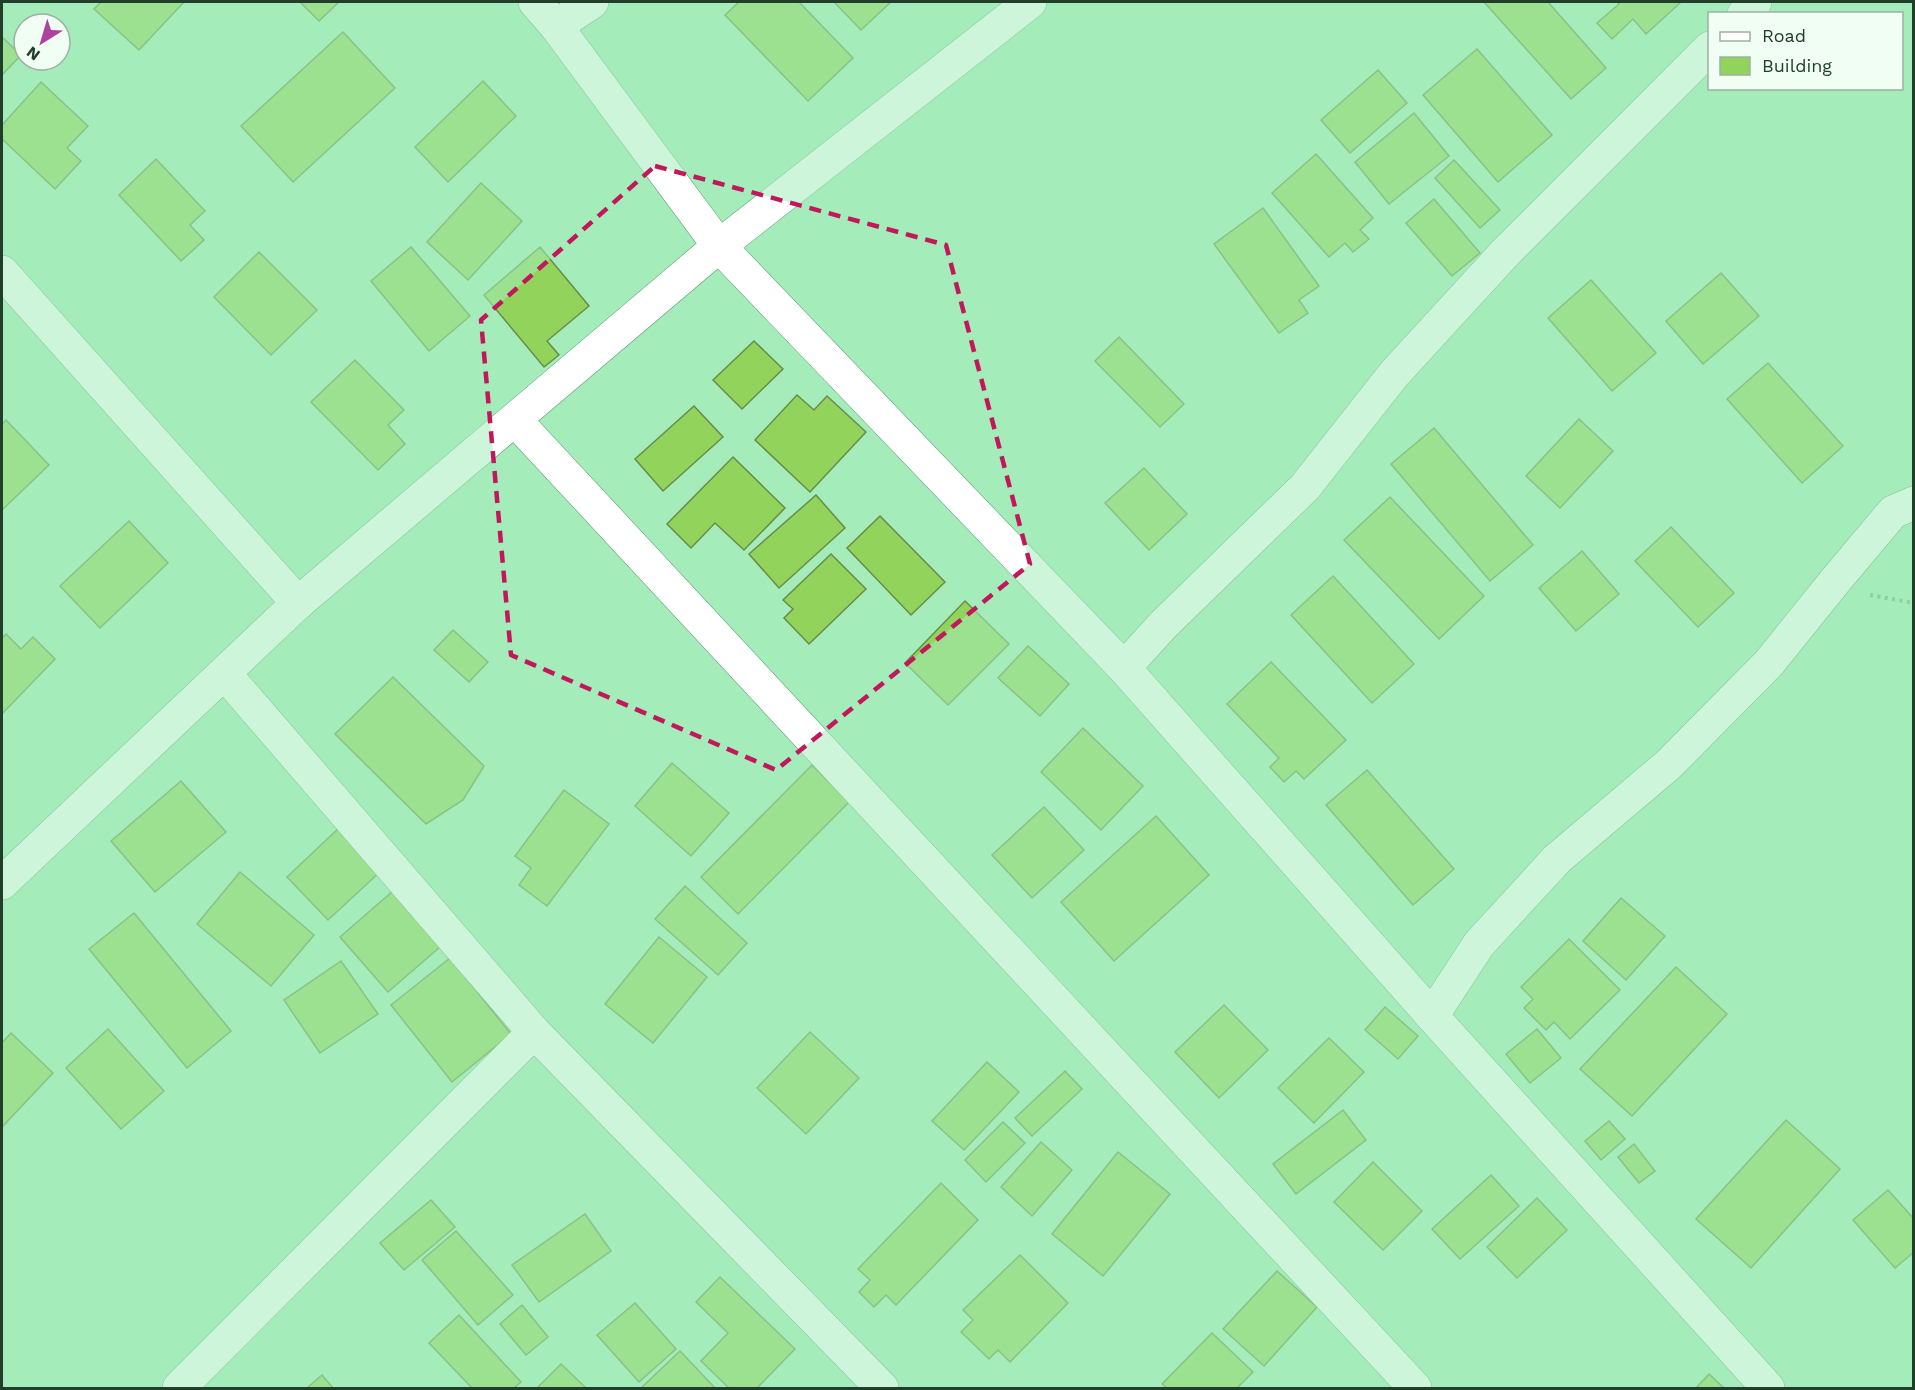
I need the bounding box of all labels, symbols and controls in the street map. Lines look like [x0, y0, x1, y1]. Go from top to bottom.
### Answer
north arrow [12, 12, 72, 72]
legend [1708, 12, 1903, 90]
text: Road [1762, 25, 1806, 46]
text: N [23, 42, 44, 65]
text: Building [1762, 55, 1832, 76]

